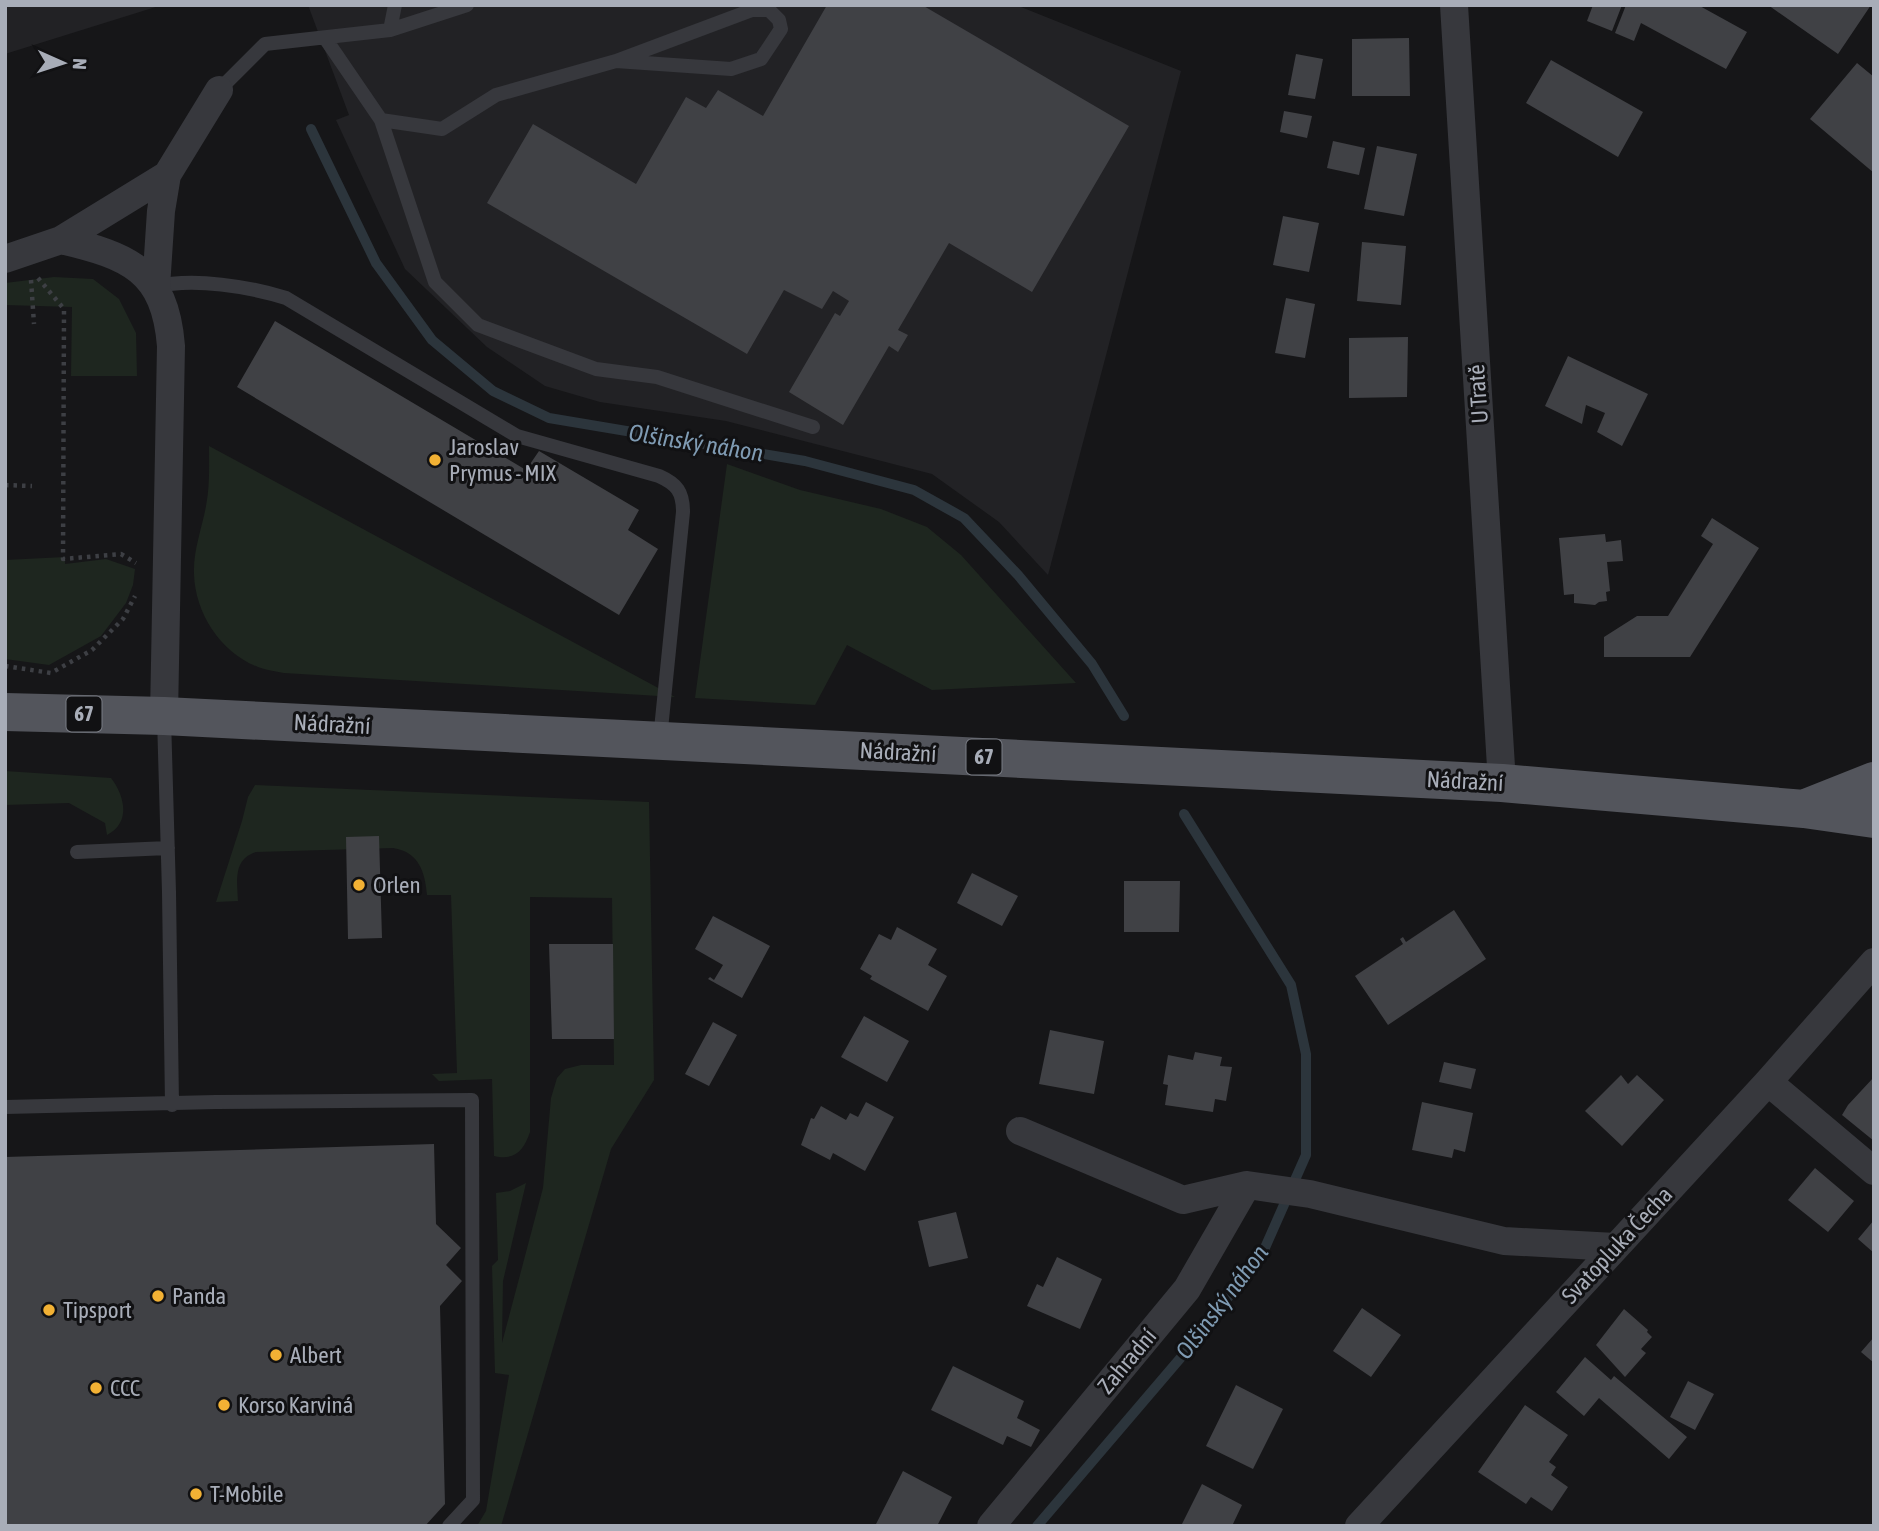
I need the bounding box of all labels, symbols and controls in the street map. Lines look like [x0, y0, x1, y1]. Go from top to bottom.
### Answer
north arrow [28, 28, 98, 98]
text: N [69, 58, 91, 70]
street label: U Tratě [1463, 364, 1493, 424]
water label: Olšinský náhon [627, 419, 765, 467]
place label: Jaroslav Prymus - MIX [449, 434, 557, 486]
marker: Jaroslav Prymus - MIX [427, 452, 443, 468]
road number: 67 [66, 696, 102, 732]
street label: Nádražní [293, 709, 371, 739]
street label: Nádražní [859, 737, 937, 767]
road number: 67 [967, 740, 1002, 774]
street label: Nádražní [1426, 766, 1504, 796]
place label: Orlen [373, 872, 421, 898]
marker: Orlen [351, 877, 367, 893]
street label: Svatopluka Čecha [1556, 1181, 1678, 1309]
water label: Olšinský náhon [1170, 1239, 1273, 1364]
place label: Panda [172, 1283, 226, 1309]
marker: Panda [150, 1288, 166, 1304]
place label: Tipsport [63, 1297, 132, 1323]
marker: Tipsport [41, 1302, 57, 1318]
street label: Zahradní [1092, 1323, 1162, 1399]
place label: Albert [290, 1342, 342, 1368]
marker: Albert [268, 1347, 284, 1363]
place label: CCC [110, 1375, 140, 1401]
marker: CCC [88, 1380, 104, 1396]
place label: Korso Karviná [238, 1392, 353, 1418]
marker: Korso Karviná [216, 1397, 232, 1413]
place label: T-Mobile [210, 1481, 283, 1507]
marker: T-Mobile [188, 1486, 204, 1502]

